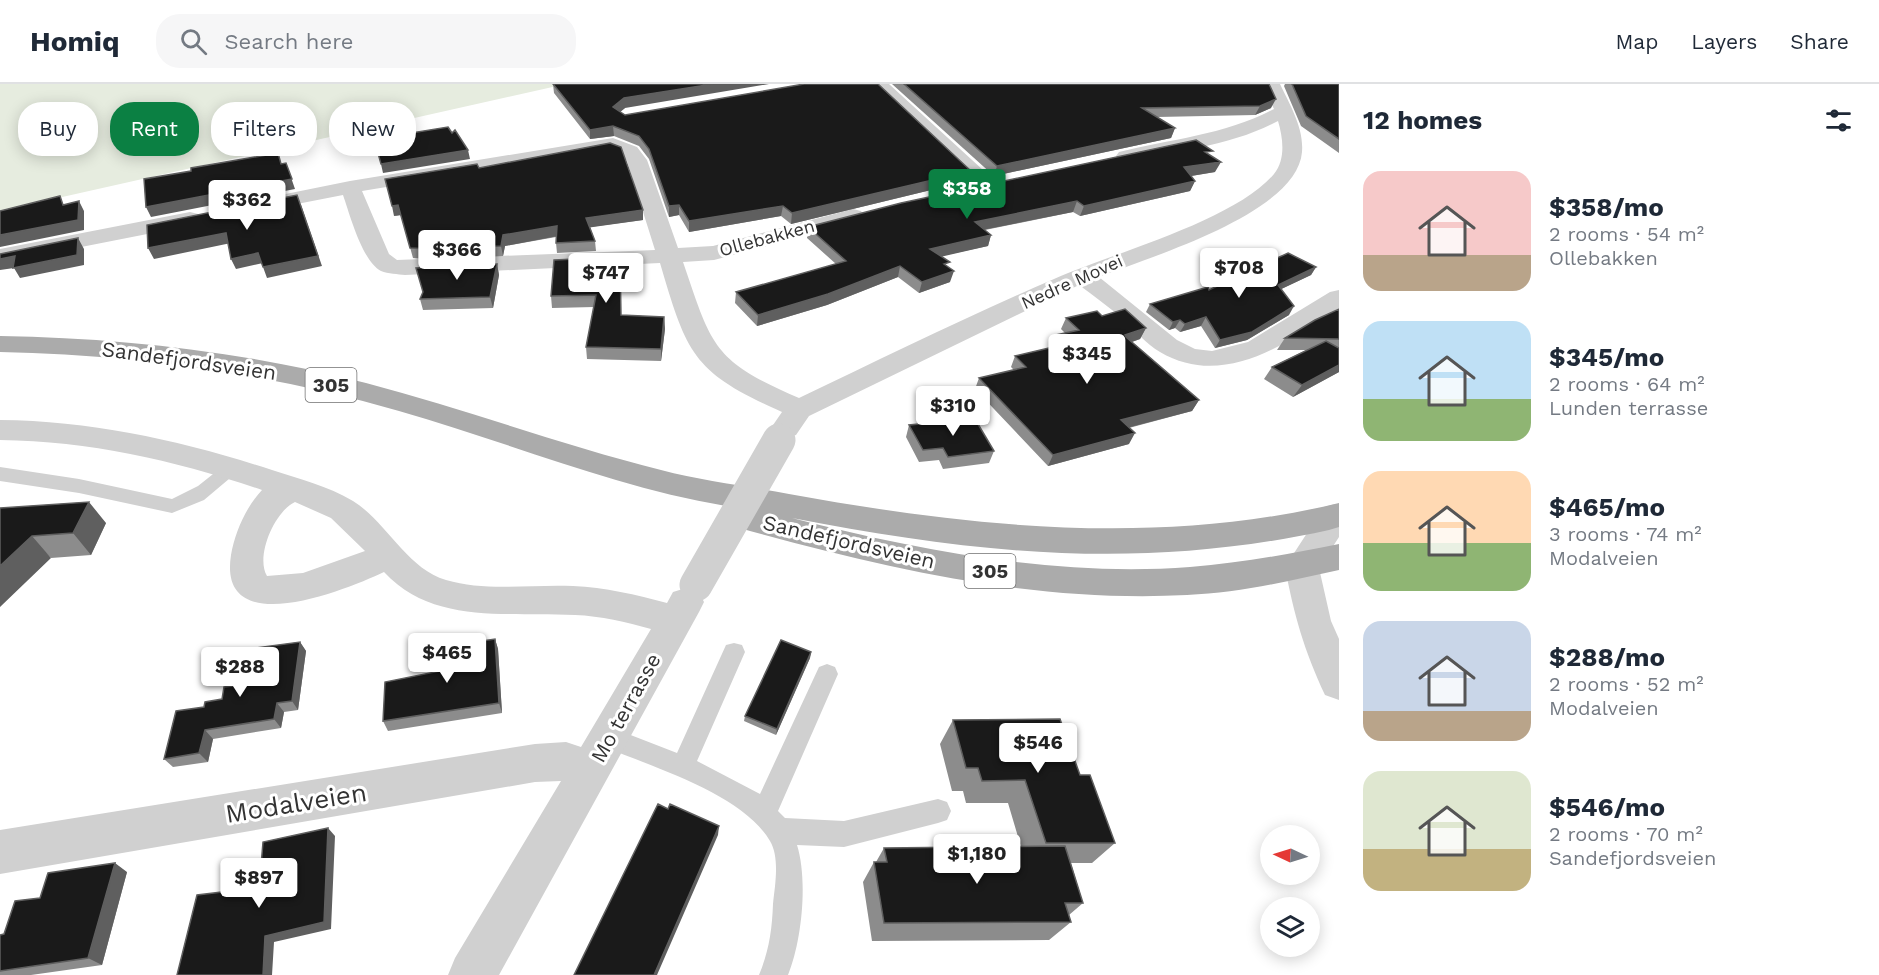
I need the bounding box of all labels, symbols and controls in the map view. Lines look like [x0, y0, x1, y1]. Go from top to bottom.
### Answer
search box [156, 14, 576, 68]
text: Homiq [30, 25, 120, 58]
icon: search [177, 25, 210, 58]
text: Search here [225, 29, 353, 54]
text: Map [1615, 29, 1658, 54]
text: Layers [1691, 29, 1757, 54]
text: Share [1790, 29, 1849, 54]
chip: Buy [18, 102, 98, 156]
chip: Rent [110, 102, 199, 156]
chip: Filters [211, 102, 317, 156]
chip: New [329, 102, 416, 156]
icon: filters [1822, 104, 1855, 137]
text: 12 homes [1363, 105, 1482, 135]
pin: $358 [931, 169, 1003, 220]
text: $358 [943, 176, 991, 200]
pin: $362 [211, 180, 283, 231]
text: $362 [223, 187, 271, 211]
text: $358/mo [1549, 192, 1664, 222]
icon: home [1411, 195, 1483, 267]
street label: Ollebakken [717, 215, 817, 260]
text: 2 rooms · 54 m² [1549, 222, 1704, 246]
pin: $366 [421, 230, 493, 281]
text: $366 [432, 237, 482, 261]
text: Ollebakken [1549, 246, 1658, 270]
pin: $708 [1203, 248, 1275, 299]
street label: Nedre Movei [1018, 250, 1126, 313]
pin: $747 [570, 253, 642, 304]
text: $708 [1214, 255, 1264, 279]
text: $747 [582, 260, 630, 284]
pin: $345 [1051, 334, 1123, 385]
street label: Sandefjordsveien [100, 336, 278, 385]
text: $345 [1062, 341, 1112, 365]
text: $345/mo [1549, 342, 1664, 372]
icon: home [1411, 345, 1483, 417]
road number: 305 [306, 368, 356, 402]
text: 2 rooms · 64 m² [1549, 372, 1705, 396]
pin: $310 [917, 386, 989, 437]
text: $310 [930, 393, 976, 417]
text: Lunden terrasse [1549, 396, 1708, 420]
text: $465/mo [1549, 492, 1665, 522]
icon: home [1411, 495, 1483, 567]
street label: Sandefjordsveien [761, 510, 938, 573]
text: 3 rooms · 74 m² [1549, 522, 1702, 546]
text: Modalveien [1549, 546, 1659, 570]
road number: 305 [964, 554, 1016, 588]
pin: $465 [411, 633, 483, 684]
text: $465 [422, 640, 472, 664]
text: $288/mo [1549, 642, 1665, 672]
icon: home [1411, 645, 1483, 717]
pin: $288 [204, 647, 276, 698]
street label: Mo terrasse [585, 649, 666, 767]
text: $288 [215, 654, 265, 678]
text: 2 rooms · 52 m² [1549, 672, 1704, 696]
text: Modalveien [1549, 696, 1659, 720]
pin: $546 [1002, 723, 1074, 774]
text: $546 [1013, 730, 1063, 754]
street label: Modalveien [223, 777, 369, 829]
text: $546/mo [1549, 792, 1665, 822]
icon: home [1411, 795, 1483, 867]
text: 2 rooms · 70 m² [1549, 822, 1703, 846]
north arrow [1260, 825, 1320, 885]
map controls [1260, 825, 1320, 957]
pin: $1,180 [928, 834, 1026, 885]
text: $1,180 [947, 841, 1007, 865]
text: Sandefjordsveien [1549, 846, 1716, 870]
pin: $897 [223, 858, 295, 909]
text: $897 [234, 865, 284, 889]
button: layers [1260, 897, 1320, 957]

